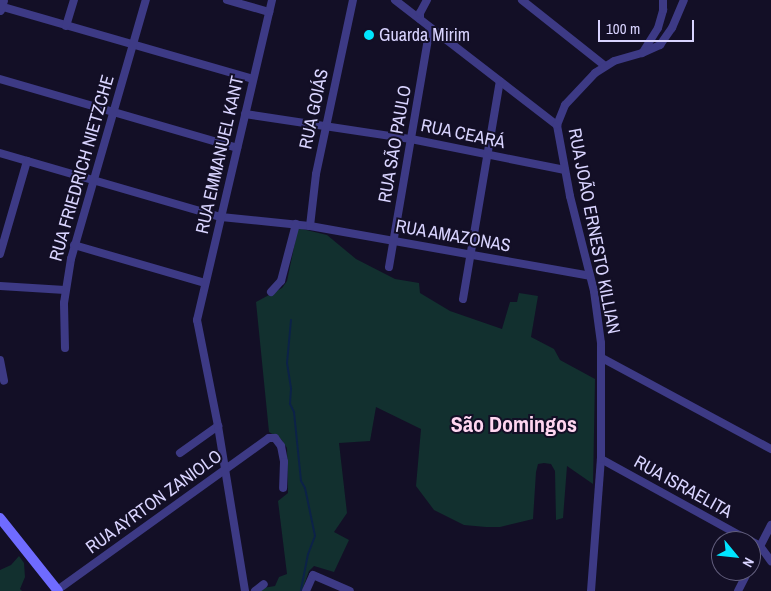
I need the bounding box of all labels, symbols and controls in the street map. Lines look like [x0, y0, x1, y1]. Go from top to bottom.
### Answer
scale bar [601, 10, 697, 42]
text: 100 m [606, 18, 640, 39]
place label: Guarda Mirim [379, 24, 470, 46]
marker: Guarda Mirim [363, 29, 375, 41]
street label: RUA GOIÁS [295, 67, 333, 151]
street label: RUA FRIEDRICH NIETZCHE [45, 72, 119, 264]
street label: RUA EMMANUEL KANT [191, 73, 249, 237]
street label: RUA SÃO PAULO [374, 83, 416, 205]
street label: RUA CEARÁ [419, 114, 507, 154]
street label: RUA JOÃO ERNESTO KILLIAN [563, 126, 625, 336]
street label: RUA AMAZONAS [393, 215, 513, 257]
district label: São Domingos [451, 412, 577, 438]
street label: RUA AYRTON ZANIOLO [81, 445, 227, 559]
street label: RUA ISRAELITA [630, 451, 736, 523]
north arrow [711, 531, 761, 581]
text: N [738, 555, 758, 570]

